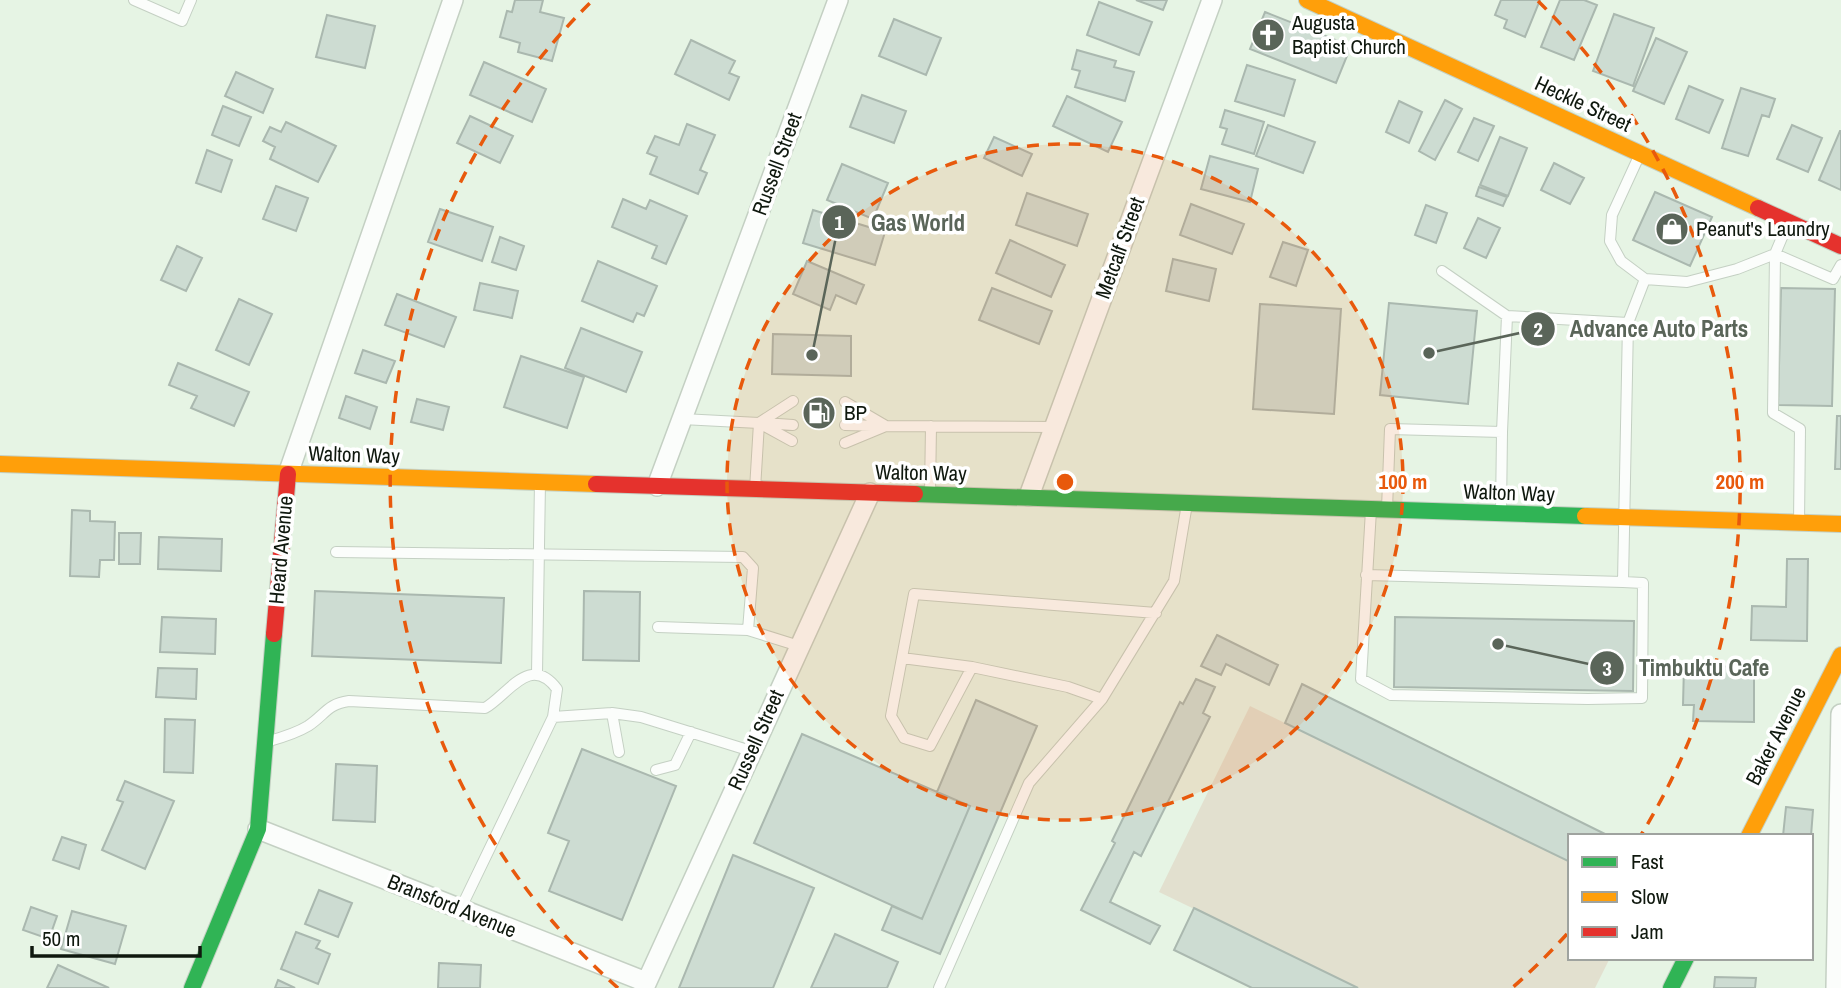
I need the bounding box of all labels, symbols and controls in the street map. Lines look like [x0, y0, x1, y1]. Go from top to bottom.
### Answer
place label: Augusta Baptist Church [1291, 8, 1406, 61]
church icon: Augusta Baptist Church [1249, 16, 1287, 54]
street label: Heckle Street [1530, 69, 1636, 139]
street label: Russell Street [745, 108, 809, 219]
street label: Metcalf Street [1088, 193, 1151, 303]
callout: Gas World [822, 200, 979, 244]
text: Gas World [871, 207, 965, 238]
text: 1 [834, 208, 844, 237]
shop icon: Peanut's Laundry [1653, 210, 1691, 248]
place label: Peanut's Laundry [1696, 214, 1830, 243]
callout: Advance Auto Parts [1520, 307, 1763, 351]
text: Advance Auto Parts [1570, 313, 1748, 344]
text: 2 [1533, 315, 1543, 344]
fuel station icon: BP [800, 394, 838, 432]
place label: BP [844, 398, 867, 427]
street label: Walton Way [308, 438, 401, 471]
street label: Walton Way [875, 457, 967, 488]
text: 100 m [1379, 467, 1427, 496]
text: 200 m [1716, 467, 1764, 496]
centre of rings [1053, 470, 1077, 494]
street label: Walton Way [1463, 476, 1556, 509]
street label: Heard Avenue [261, 494, 300, 605]
callout: Timbuktu Cafe [1589, 646, 1783, 690]
text: Timbuktu Cafe [1639, 652, 1769, 683]
text: 3 [1602, 654, 1612, 683]
street label: Baker Avenue [1738, 682, 1813, 790]
street label: Russell Street [720, 685, 791, 795]
legend [1568, 834, 1813, 960]
text: Fast [1631, 847, 1664, 876]
street label: Bransford Avenue [383, 867, 521, 945]
text: Slow [1631, 882, 1669, 911]
scale bar [32, 914, 200, 958]
text: Jam [1631, 917, 1664, 946]
text: 50 m [42, 924, 80, 953]

